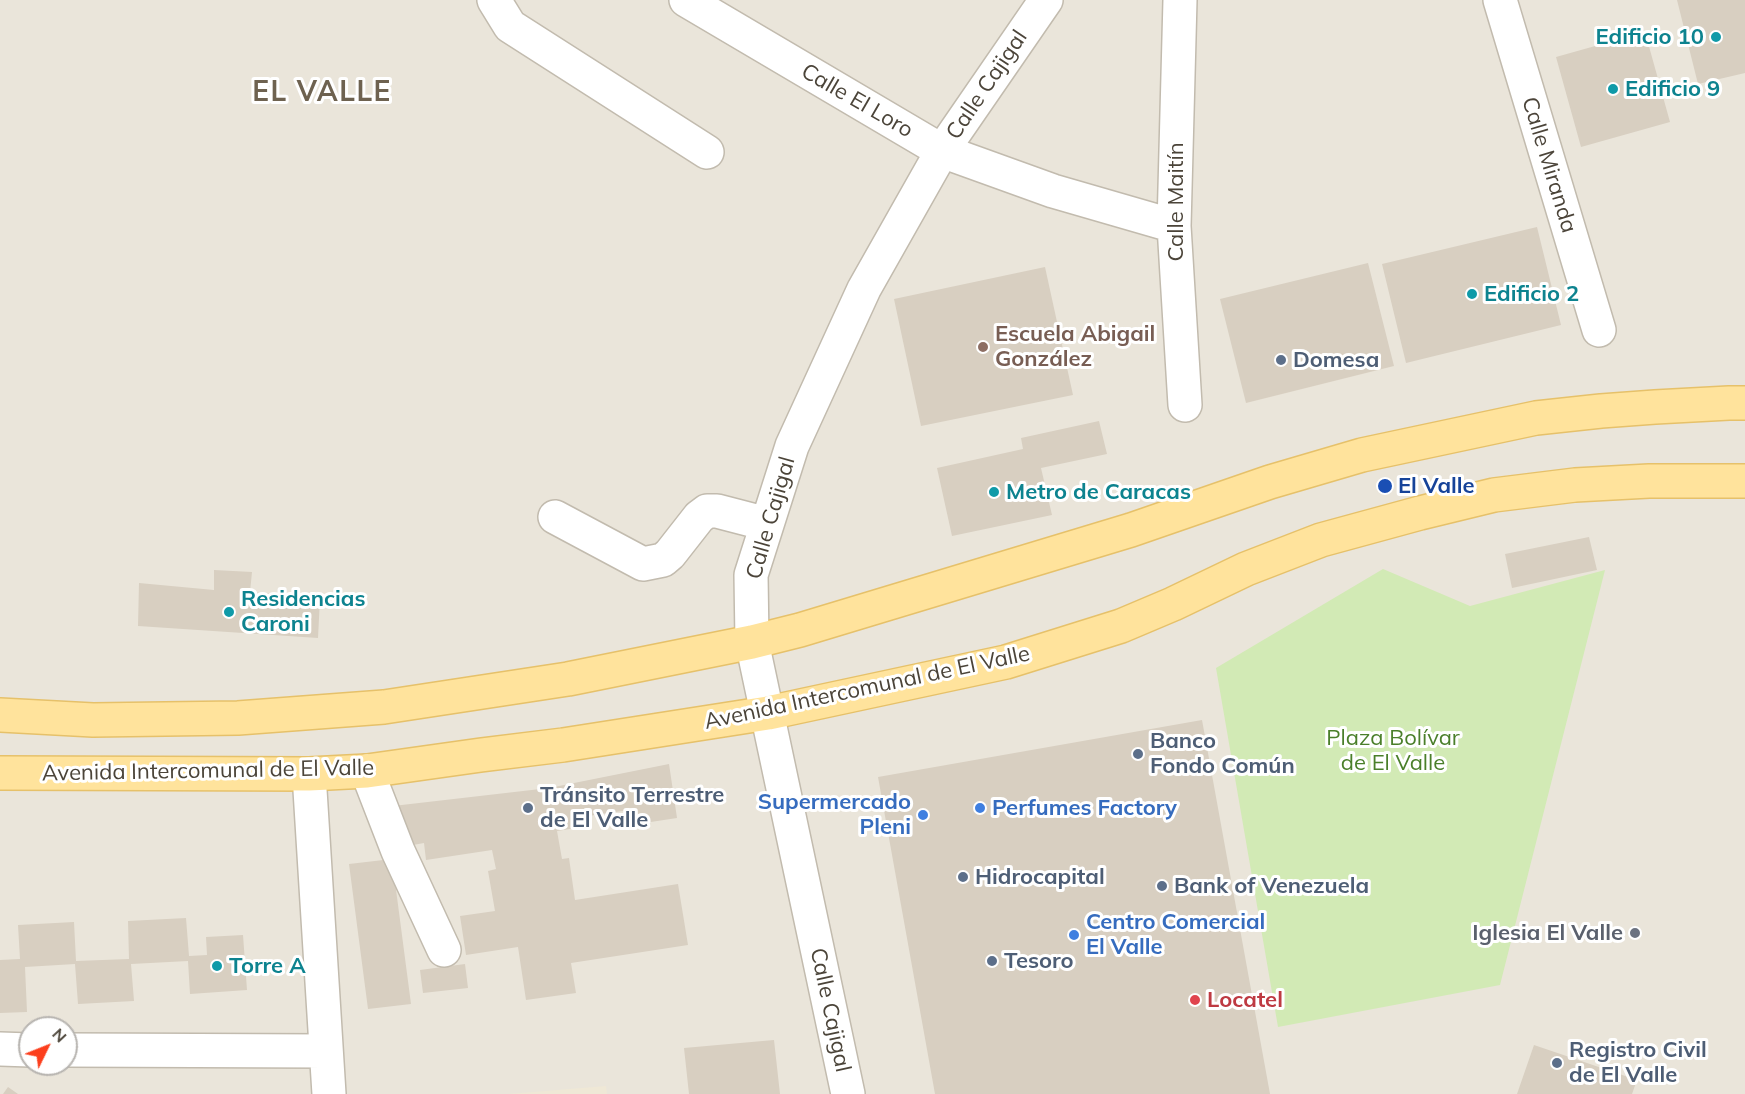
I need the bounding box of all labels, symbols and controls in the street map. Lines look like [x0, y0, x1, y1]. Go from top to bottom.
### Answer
place label: Edificio 10 [1596, 24, 1704, 50]
street label: Calle Cajigal [941, 25, 1033, 145]
marker: Edificio 10 [1709, 30, 1723, 44]
street label: Calle El Loro [796, 58, 918, 144]
district label: EL VALLE [252, 76, 392, 110]
place label: Edificio 9 [1625, 76, 1720, 102]
marker: Edificio 9 [1606, 82, 1620, 96]
street label: Calle Miranda [1516, 94, 1582, 236]
street label: Calle Maitín [1163, 142, 1189, 262]
place label: Edificio 2 [1484, 281, 1579, 307]
marker: Edificio 2 [1465, 287, 1479, 301]
place label: Escuela Abigail González [995, 321, 1155, 372]
marker: Escuela Abigail González [976, 340, 990, 354]
place label: Domesa [1293, 347, 1379, 373]
marker: Domesa [1274, 353, 1288, 367]
street label: Calle Cajigal [741, 454, 801, 582]
place label: El Valle [1398, 473, 1475, 499]
marker: El Valle [1376, 477, 1394, 495]
place label: Metro de Caracas [1006, 479, 1191, 505]
marker: Metro de Caracas [987, 485, 1001, 499]
place label: Residencias Caroni [241, 586, 365, 638]
marker: Residencias Caroni [222, 605, 236, 619]
street label: Avenida Intercomunal de El Valle [702, 641, 1032, 735]
park label: Plaza Bolívar de El Valle [1326, 725, 1460, 776]
place label: Banco Fondo Común [1150, 728, 1295, 780]
marker: Banco Fondo Común [1131, 747, 1145, 761]
street label: Avenida Intercomunal de El Valle [42, 755, 374, 787]
place label: Tránsito Terrestre de El Valle [540, 782, 724, 834]
place label: Supermercado Pleni [758, 789, 911, 840]
place label: Perfumes Factory [992, 795, 1177, 821]
marker: Tránsito Terrestre de El Valle [521, 801, 535, 815]
marker: Perfumes Factory [973, 801, 987, 815]
marker: Supermercado Pleni [916, 808, 930, 822]
place label: Hidrocapital [975, 864, 1105, 890]
marker: Hidrocapital [956, 870, 970, 884]
place label: Bank of Venezuela [1174, 873, 1369, 899]
marker: Bank of Venezuela [1155, 879, 1169, 893]
place label: Centro Comercial El Valle [1086, 909, 1265, 960]
place label: Iglesia El Valle [1472, 920, 1623, 946]
marker: Iglesia El Valle [1628, 926, 1642, 940]
marker: Centro Comercial El Valle [1067, 928, 1081, 942]
street label: Calle Cajigal [804, 946, 856, 1074]
place label: Tesoro [1004, 948, 1073, 974]
place label: Torre A [229, 953, 306, 979]
marker: Tesoro [985, 954, 999, 968]
marker: Torre A [210, 959, 224, 973]
place label: Locatel [1207, 987, 1283, 1013]
marker: Locatel [1188, 993, 1202, 1007]
north arrow [18, 1016, 78, 1076]
text: N [48, 1024, 71, 1046]
place label: Registro Civil de El Valle [1569, 1037, 1707, 1088]
marker: Registro Civil de El Valle [1550, 1056, 1564, 1070]

